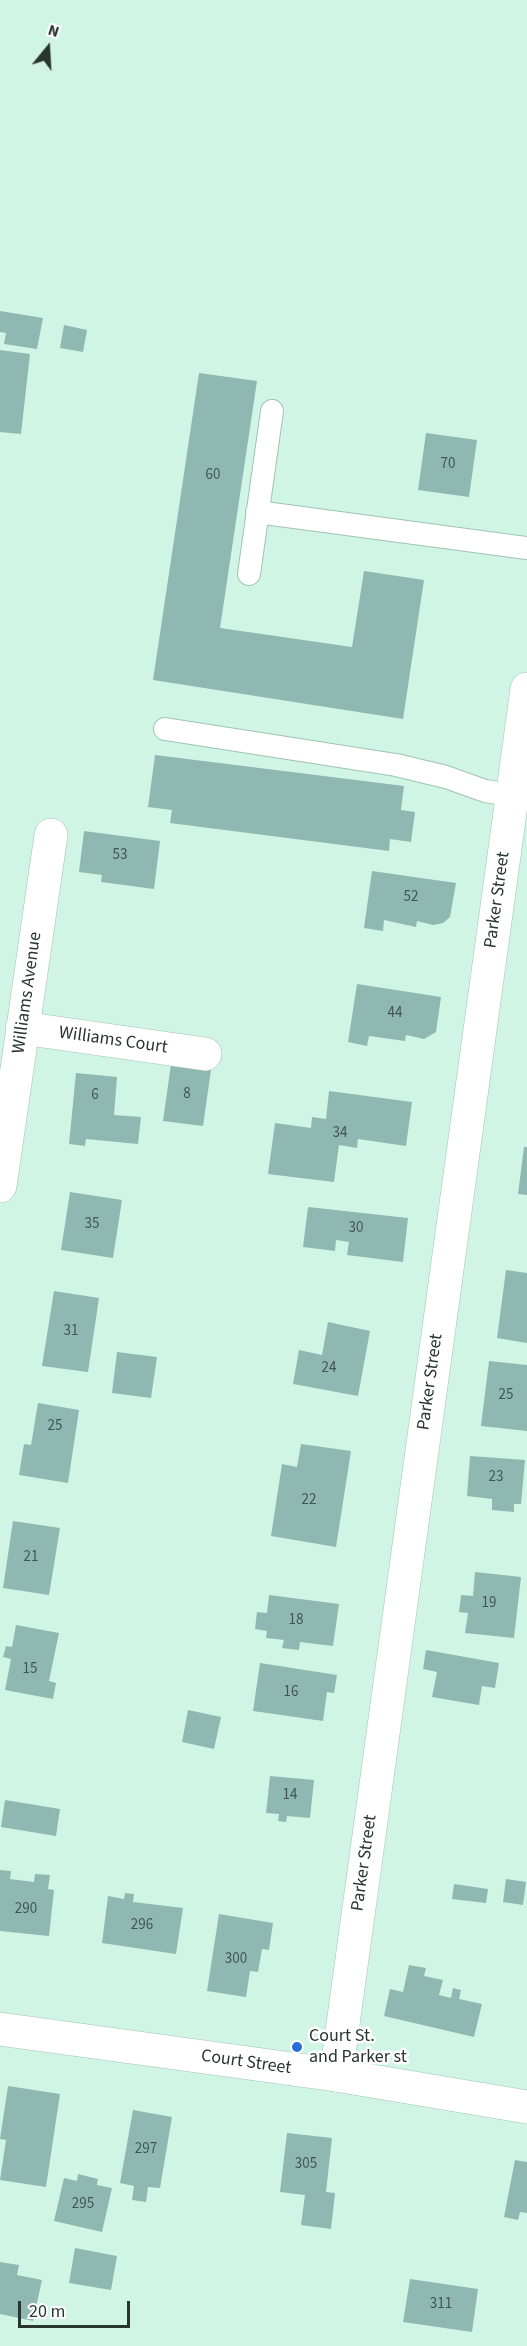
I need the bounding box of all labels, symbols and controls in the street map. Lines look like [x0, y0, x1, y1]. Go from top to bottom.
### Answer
north arrow [18, 18, 78, 78]
text: N [45, 19, 62, 43]
house number: 70 [441, 456, 455, 474]
house number: 60 [206, 467, 220, 485]
house number: 53 [113, 847, 127, 865]
street label: Parker Street [481, 850, 515, 950]
house number: 52 [404, 889, 418, 907]
street label: Williams Avenue [9, 931, 47, 1055]
house number: 44 [388, 1005, 402, 1023]
street label: Williams Court [57, 1023, 169, 1059]
house number: 8 [183, 1086, 191, 1104]
house number: 6 [91, 1087, 99, 1105]
house number: 34 [333, 1125, 347, 1143]
house number: 35 [85, 1216, 99, 1234]
house number: 30 [349, 1220, 363, 1238]
house number: 31 [64, 1323, 78, 1341]
street label: Parker Street [414, 1332, 448, 1432]
house number: 24 [322, 1360, 336, 1378]
house number: 25 [499, 1387, 513, 1405]
house number: 25 [48, 1418, 62, 1436]
house number: 23 [489, 1469, 503, 1487]
house number: 22 [302, 1492, 316, 1510]
house number: 21 [24, 1549, 38, 1567]
house number: 19 [482, 1595, 496, 1613]
house number: 18 [289, 1612, 303, 1630]
house number: 15 [23, 1661, 37, 1679]
house number: 16 [284, 1684, 298, 1702]
house number: 14 [283, 1787, 297, 1805]
street label: Parker Street [348, 1813, 382, 1913]
house number: 290 [15, 1901, 37, 1919]
house number: 296 [131, 1917, 153, 1935]
house number: 300 [225, 1951, 247, 1969]
place label: Court St. and Parker st [309, 2026, 407, 2068]
marker: Court St. and Parker st [290, 2040, 304, 2054]
street label: Court Street [200, 2046, 292, 2080]
house number: 297 [135, 2141, 157, 2159]
house number: 305 [295, 2156, 317, 2174]
house number: 295 [72, 2196, 94, 2214]
scale bar [21, 2289, 134, 2327]
house number: 311 [430, 2296, 452, 2314]
text: 20 m [29, 2299, 65, 2324]

